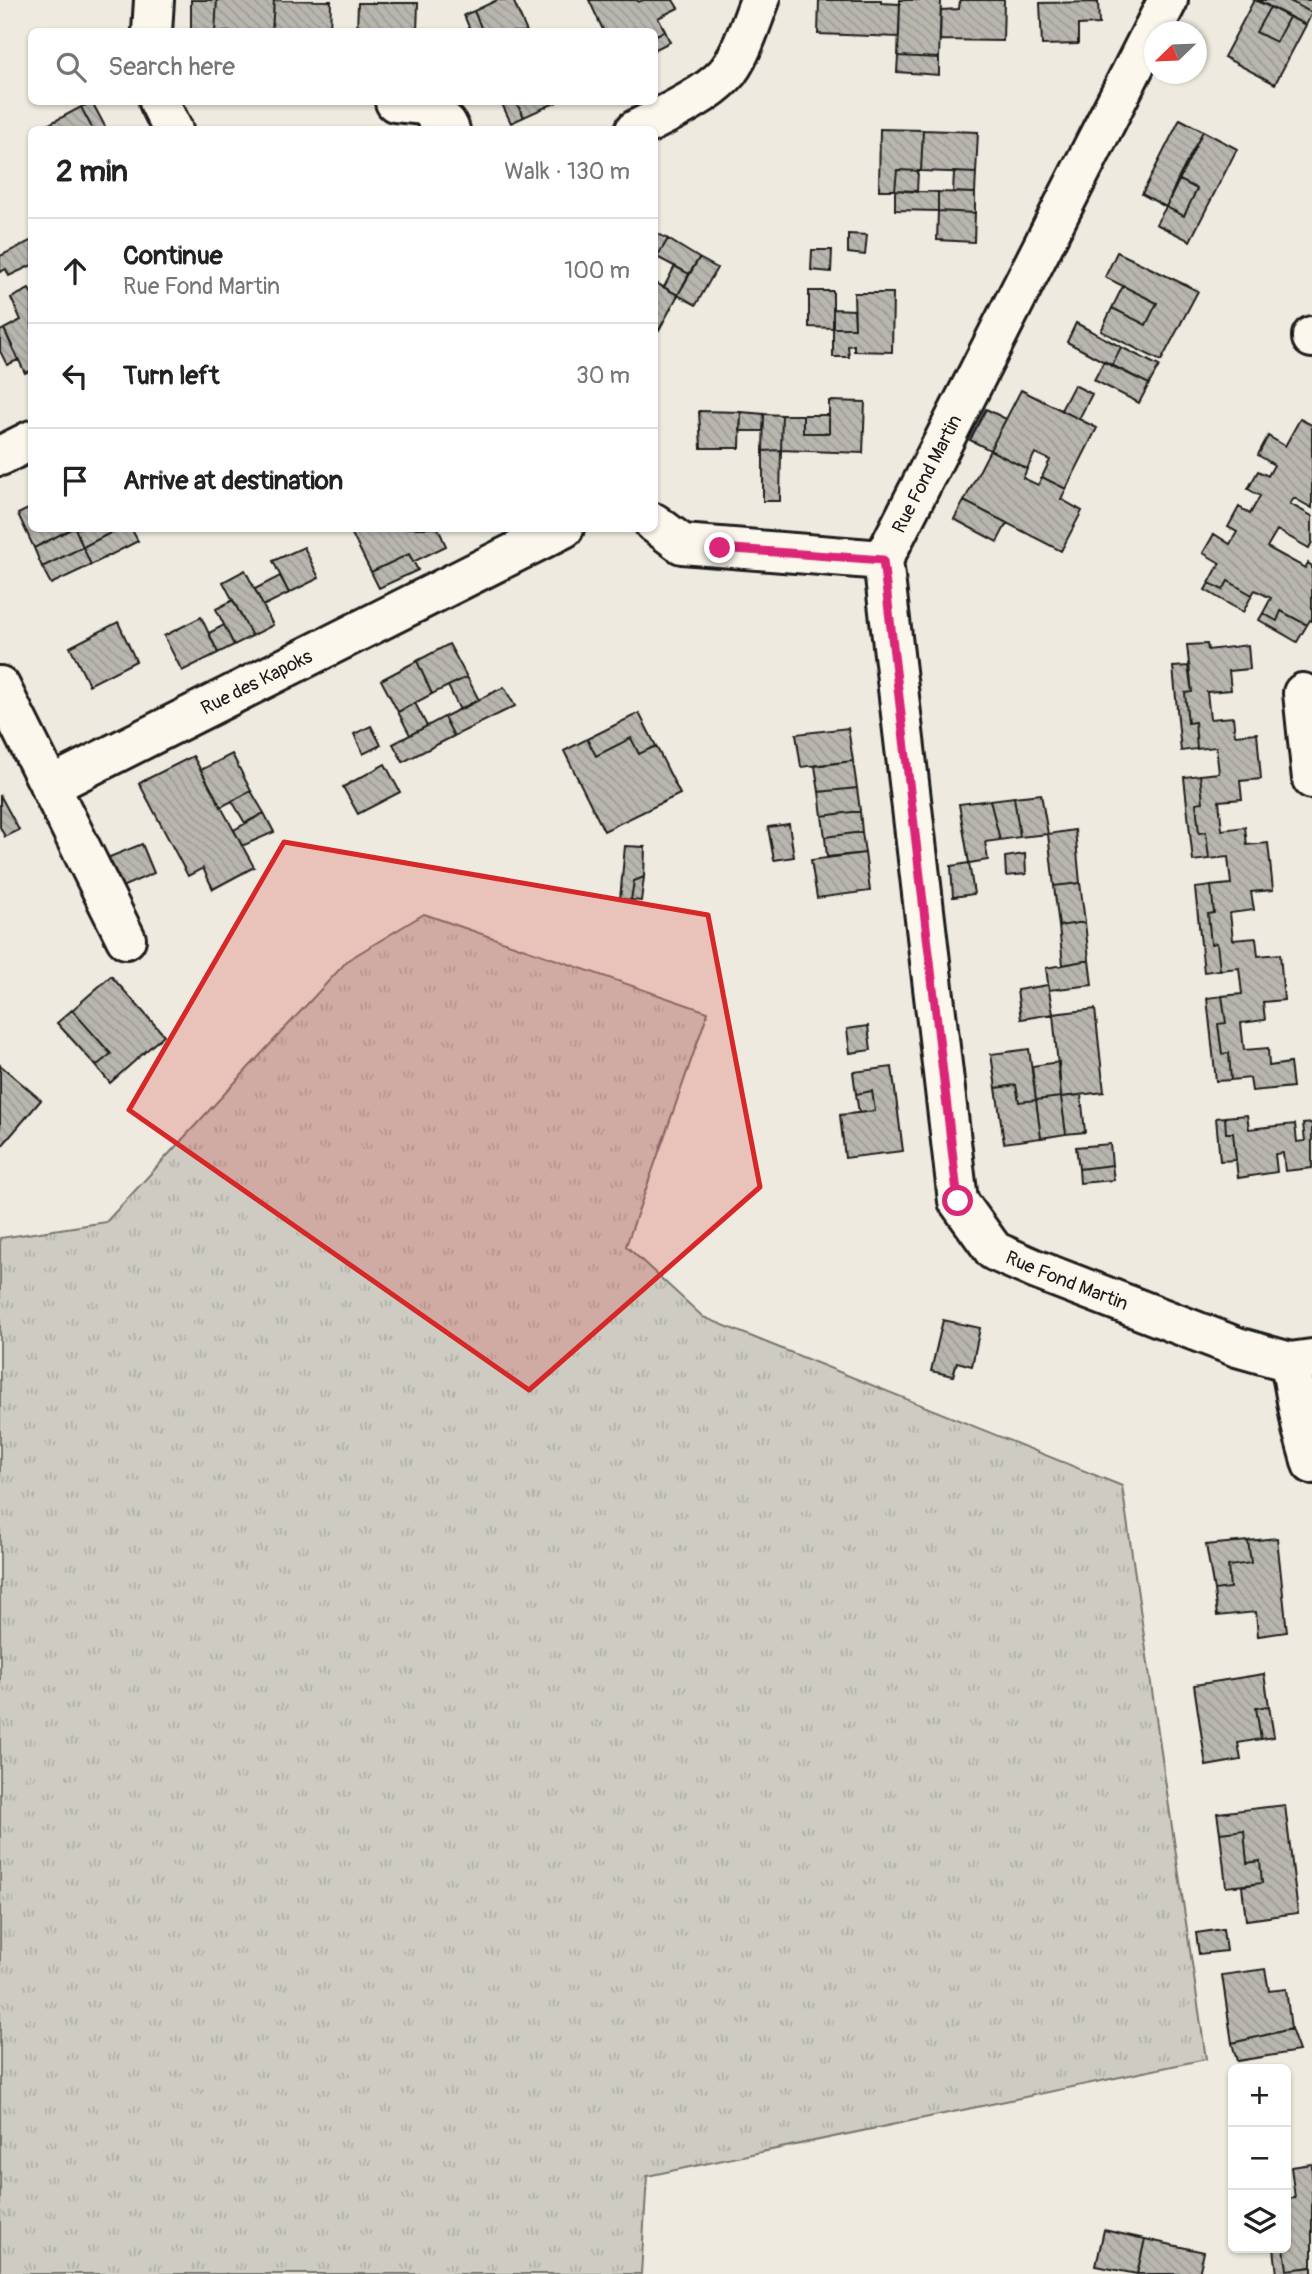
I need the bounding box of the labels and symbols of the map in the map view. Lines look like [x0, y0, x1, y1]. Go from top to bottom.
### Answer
north arrow [1144, 21, 1207, 84]
street label: Rue Fond Martin [887, 411, 967, 537]
route end [704, 532, 735, 563]
street label: Rue des Kapoks [197, 644, 317, 720]
route start [942, 1185, 973, 1216]
street label: Rue Fond Martin [1002, 1246, 1131, 1316]

